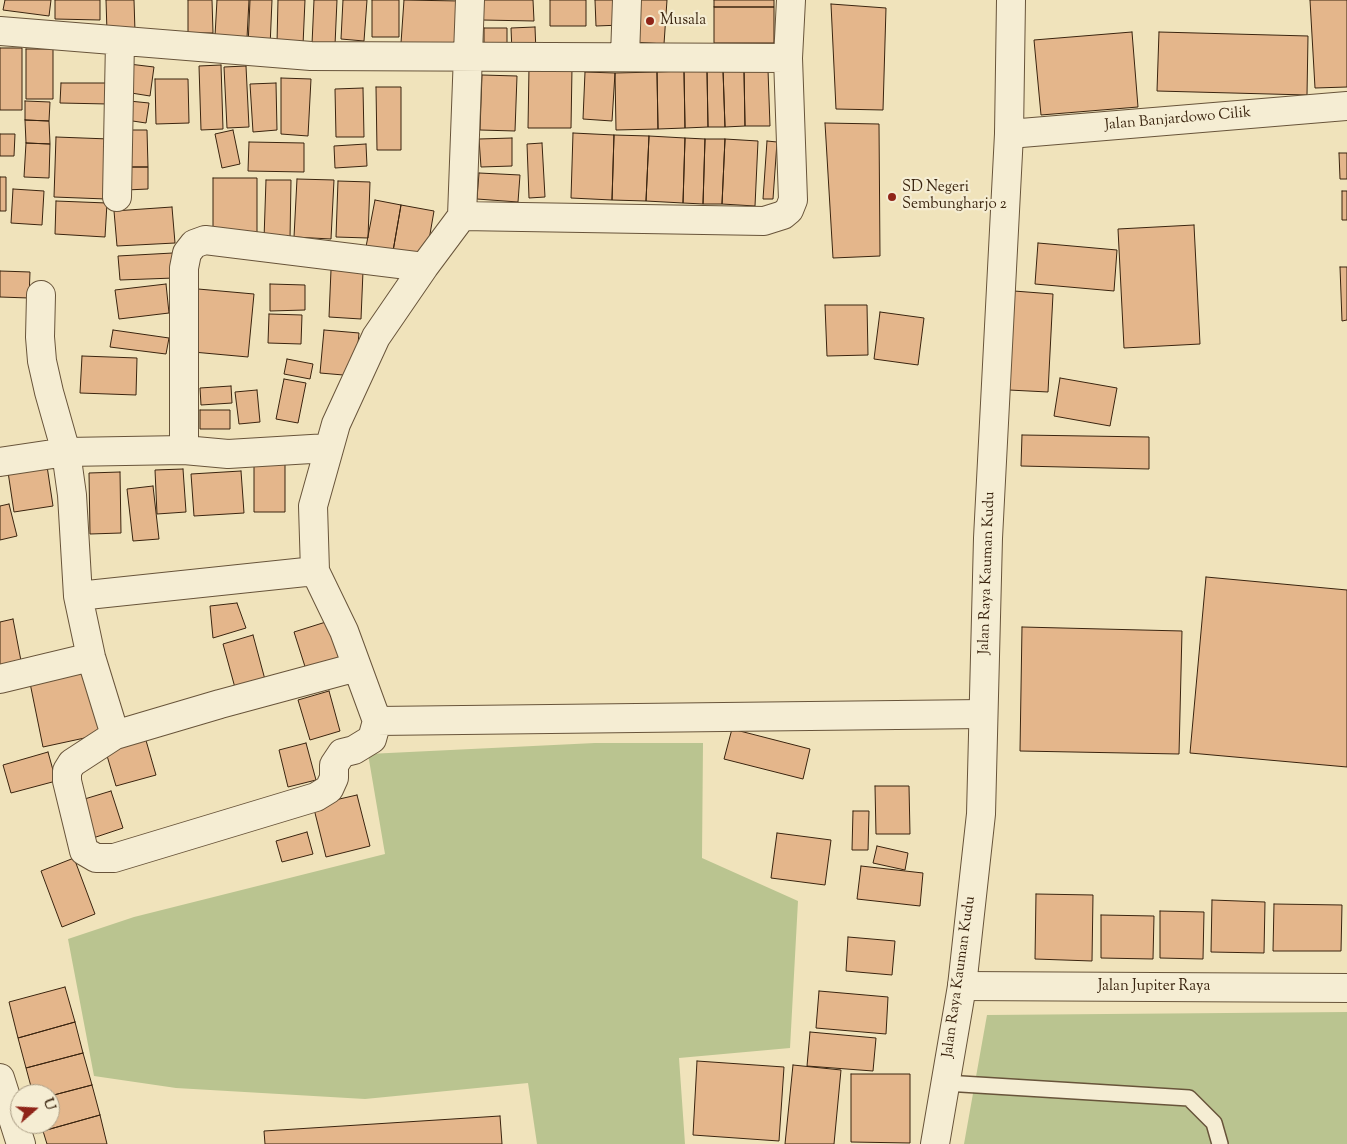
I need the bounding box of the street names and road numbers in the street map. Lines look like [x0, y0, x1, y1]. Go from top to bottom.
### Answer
street label: Jalan Banjardowo Cilik [1104, 105, 1252, 135]
street label: Jalan Raya Kauman Kudu [976, 491, 1000, 655]
street label: Jalan Raya Kauman Kudu [940, 895, 980, 1059]
street label: Jalan Jupiter Raya [1098, 978, 1210, 996]

